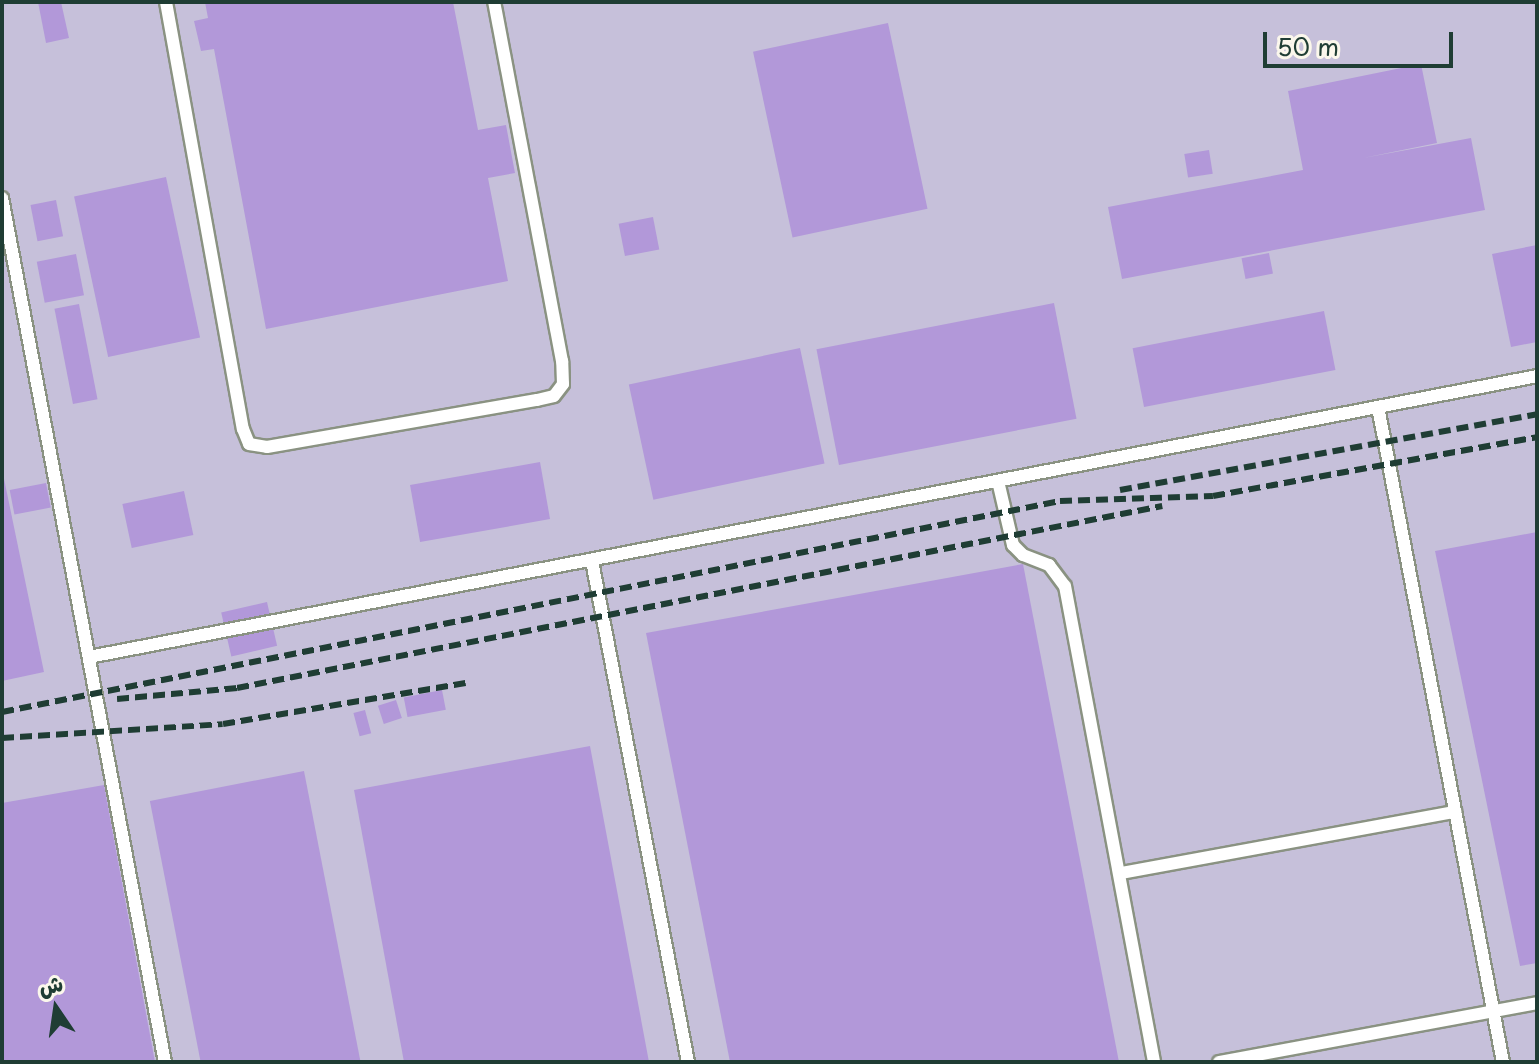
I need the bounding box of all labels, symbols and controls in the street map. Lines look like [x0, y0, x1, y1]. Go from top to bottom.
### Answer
scale bar [1267, 16, 1457, 66]
text: 50 m [1277, 28, 1339, 64]
text: ش [35, 965, 66, 1003]
north arrow [16, 968, 96, 1048]

